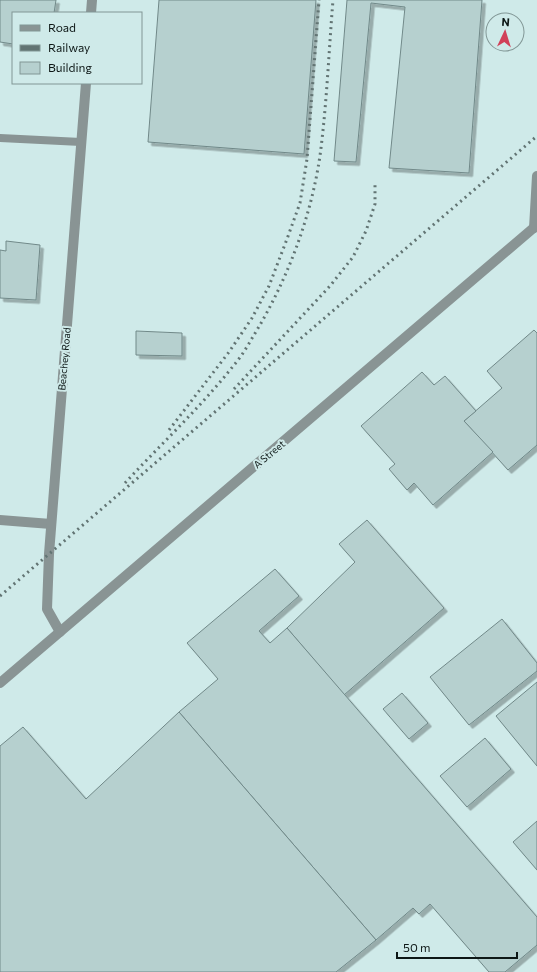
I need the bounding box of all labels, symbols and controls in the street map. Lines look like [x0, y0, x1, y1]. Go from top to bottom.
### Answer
legend [12, 12, 142, 84]
north arrow [485, 12, 525, 52]
text: N [501, 15, 510, 28]
text: Road [48, 20, 76, 34]
text: Railway [48, 40, 90, 54]
text: Building [48, 60, 92, 74]
street label: Beachey Road [55, 327, 73, 391]
street label: A Street [251, 437, 287, 471]
scale bar [397, 934, 517, 960]
text: 50 m [403, 940, 431, 954]

